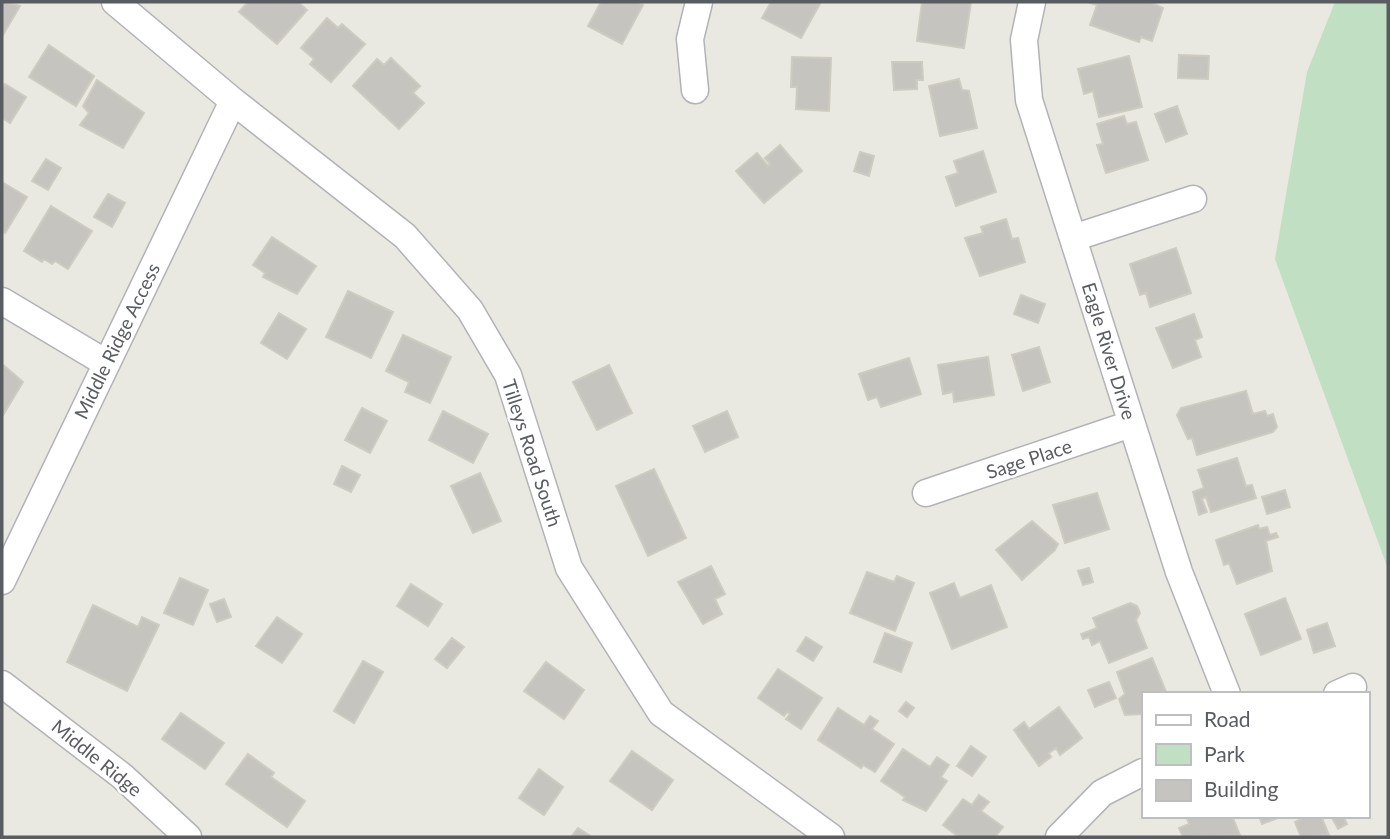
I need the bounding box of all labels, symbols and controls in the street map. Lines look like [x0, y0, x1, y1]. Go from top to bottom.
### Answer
street label: Middle Ridge Access [69, 259, 164, 422]
street label: Eagle River Drive [1078, 280, 1141, 422]
street label: Tilleys Road South [498, 376, 567, 529]
street label: Sage Place [983, 434, 1074, 483]
legend [1142, 692, 1369, 818]
text: Road [1204, 706, 1251, 731]
street label: Middle Ridge [48, 714, 147, 801]
text: Park [1204, 741, 1245, 766]
text: Building [1204, 776, 1279, 801]

